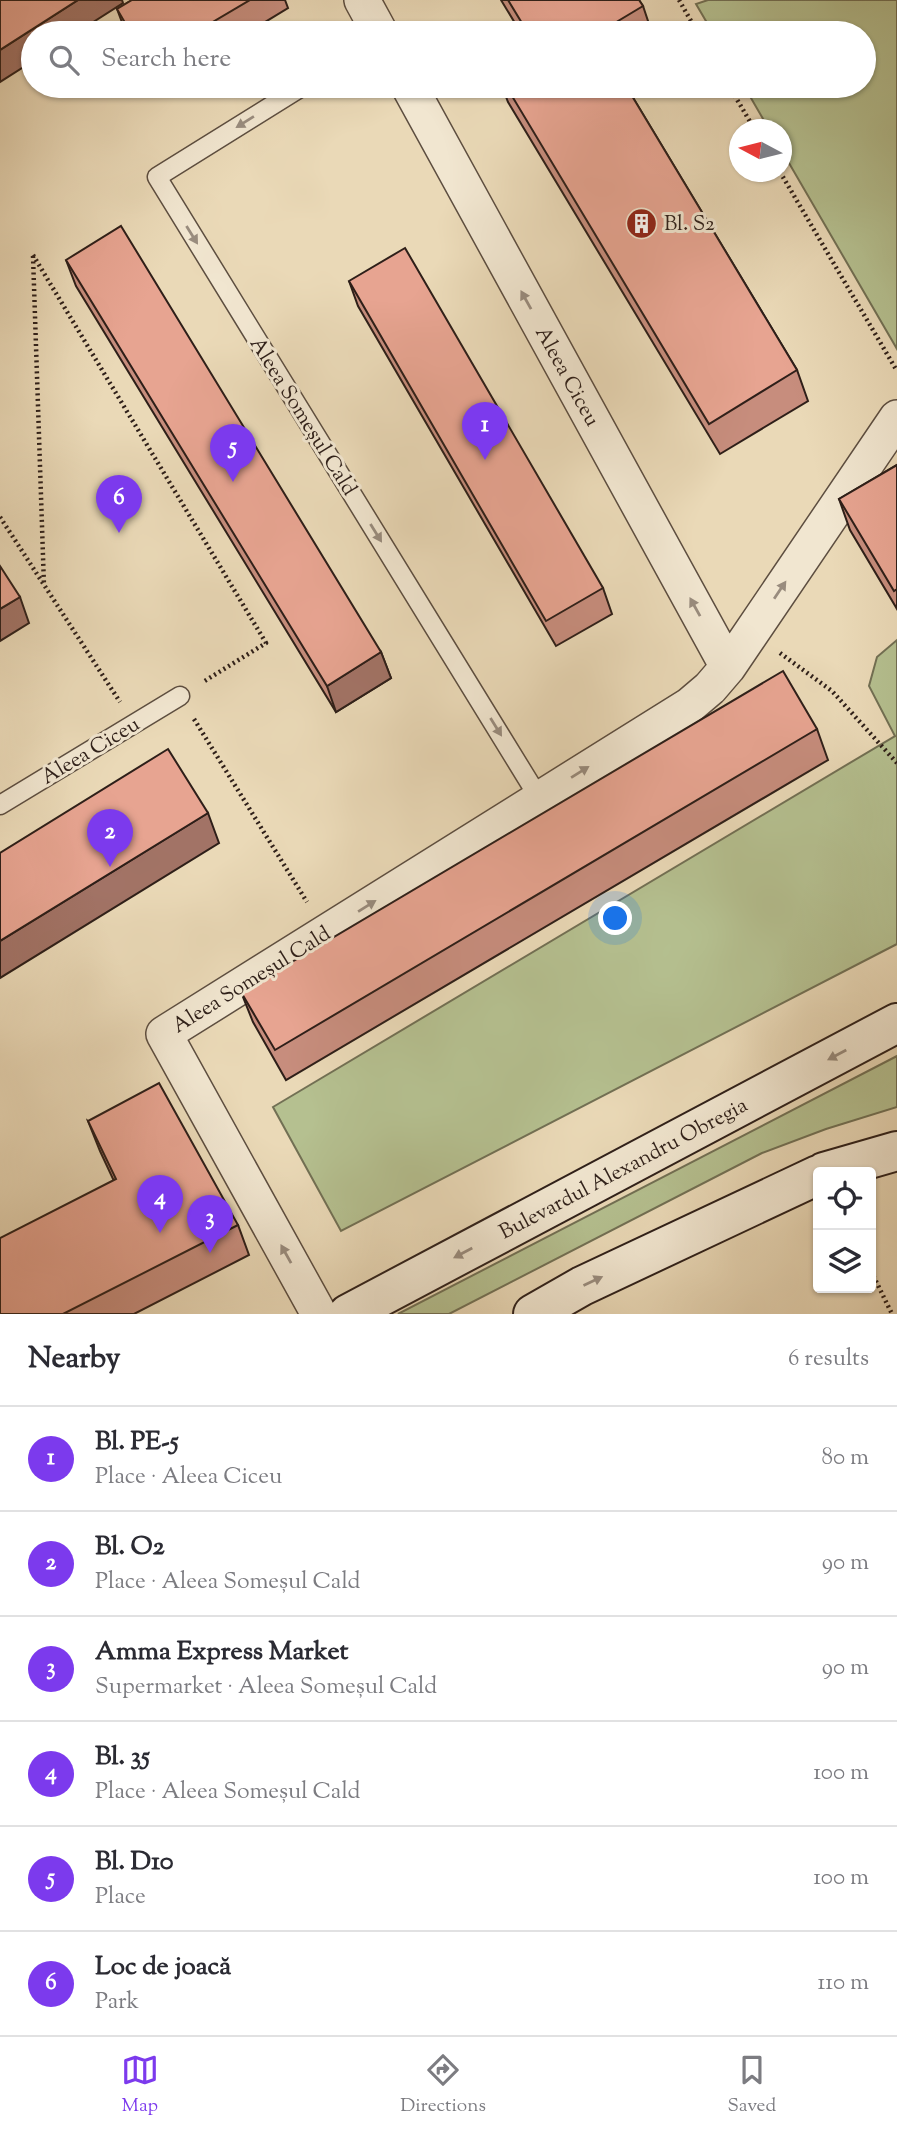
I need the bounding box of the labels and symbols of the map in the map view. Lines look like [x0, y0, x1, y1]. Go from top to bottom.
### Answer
one-way arrow [236, 115, 255, 128]
north arrow [729, 119, 792, 182]
building icon: Bl. S2 [624, 206, 658, 240]
place label: Bl. S2 [664, 210, 715, 240]
one-way arrow [186, 226, 199, 245]
one-way arrow [520, 290, 532, 310]
street label: Aleea Ciceu [526, 321, 606, 432]
street label: Aleea Someșul Cald [241, 332, 363, 502]
pin: 1 [462, 402, 508, 460]
pin: 5 [210, 424, 256, 482]
pin: 6 [96, 475, 142, 533]
one-way arrow [370, 524, 383, 543]
one-way arrow [773, 581, 787, 599]
one-way arrow [689, 597, 701, 617]
street label: Aleea Ciceu [36, 710, 146, 793]
one-way arrow [489, 717, 502, 737]
one-way arrow [571, 766, 590, 779]
pin: 2 [87, 809, 133, 867]
one-way arrow [357, 900, 376, 913]
your location [598, 901, 632, 935]
street label: Aleea Someșul Cald [167, 920, 337, 1042]
one-way arrow [827, 1049, 847, 1060]
street label: Bulevardul Alexandru Obregia [494, 1091, 754, 1248]
pin: 4 [137, 1175, 183, 1233]
pin: 3 [187, 1195, 233, 1253]
one-way arrow [280, 1245, 292, 1264]
one-way arrow [453, 1248, 473, 1259]
one-way arrow [583, 1275, 603, 1287]

